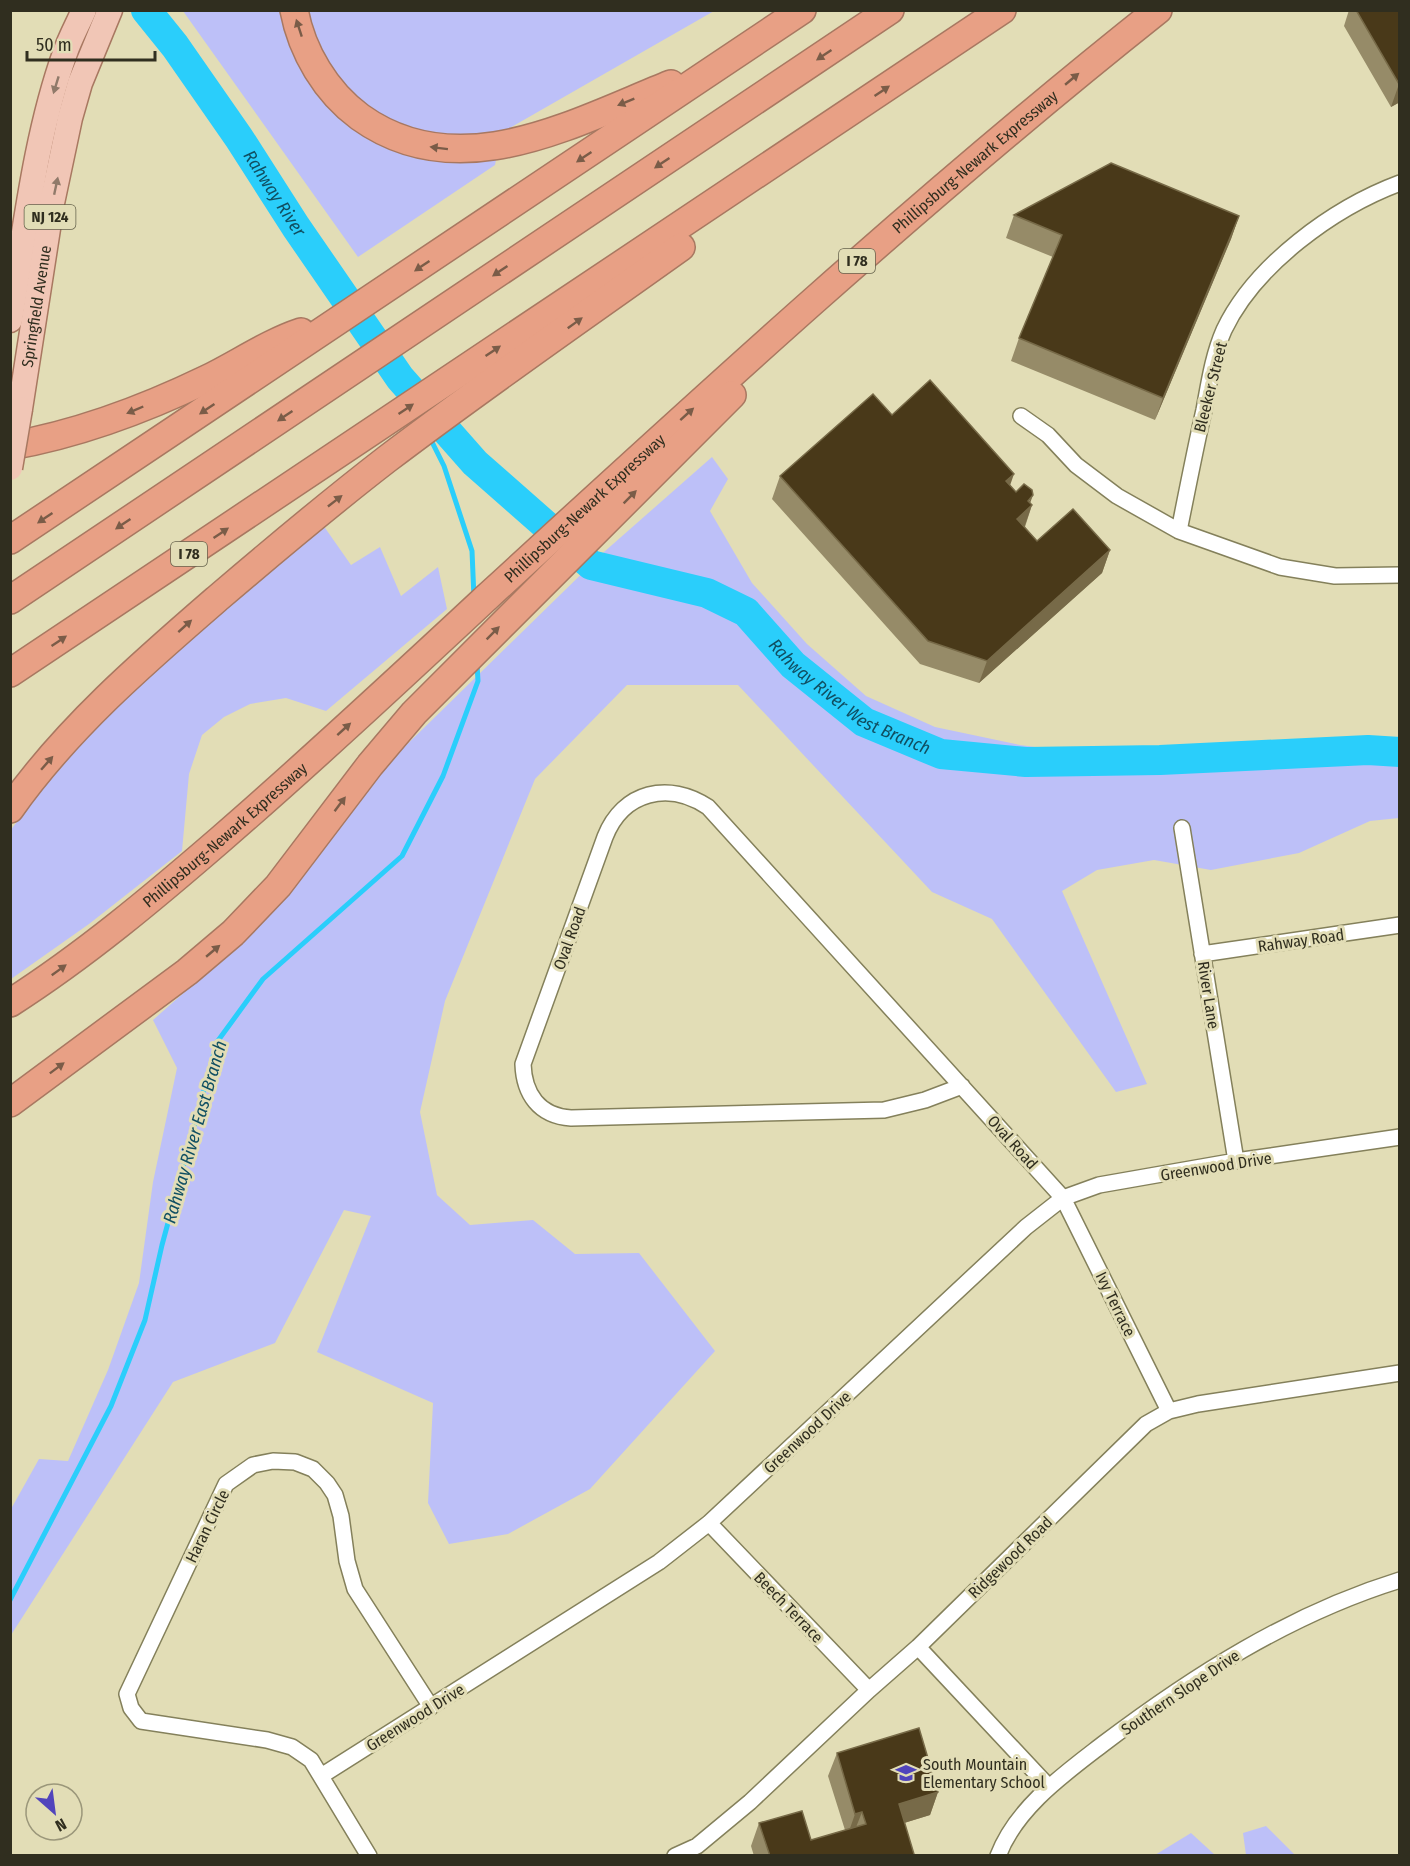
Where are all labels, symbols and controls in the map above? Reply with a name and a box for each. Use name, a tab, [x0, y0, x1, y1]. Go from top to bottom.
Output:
one-way arrow	[294, 19, 304, 37]
scale bar	[27, 24, 154, 62]
text: 50 m	[36, 34, 72, 56]
one-way arrow	[816, 49, 832, 60]
one-way arrow	[1065, 74, 1080, 86]
one-way arrow	[51, 76, 60, 94]
one-way arrow	[874, 85, 890, 97]
street label: Phillipsburg-Newark Expressway	[888, 86, 1062, 237]
one-way arrow	[617, 98, 635, 107]
one-way arrow	[429, 143, 448, 153]
water label: Rahway River	[239, 146, 311, 241]
one-way arrow	[576, 151, 592, 162]
one-way arrow	[654, 157, 670, 168]
one-way arrow	[51, 176, 61, 195]
road number: NJ 124	[25, 205, 76, 229]
street label: Springfield Avenue	[18, 244, 55, 369]
road number: I 78	[839, 249, 875, 273]
one-way arrow	[414, 260, 431, 271]
one-way arrow	[492, 266, 508, 277]
one-way arrow	[566, 317, 582, 329]
street label: Bleeker Street	[1190, 339, 1231, 434]
one-way arrow	[485, 346, 501, 357]
one-way arrow	[199, 404, 215, 415]
one-way arrow	[398, 404, 414, 415]
one-way arrow	[126, 405, 144, 415]
one-way arrow	[680, 407, 695, 421]
one-way arrow	[278, 410, 294, 422]
street label: Phillipsburg-Newark Expressway	[500, 430, 670, 587]
one-way arrow	[623, 490, 637, 504]
one-way arrow	[327, 495, 342, 507]
one-way arrow	[37, 512, 53, 523]
one-way arrow	[116, 518, 132, 530]
one-way arrow	[213, 527, 229, 539]
road number: I 78	[171, 542, 207, 566]
one-way arrow	[177, 620, 192, 633]
one-way arrow	[485, 627, 499, 641]
water label: Rahway River West Branch	[764, 634, 934, 759]
one-way arrow	[51, 636, 67, 647]
one-way arrow	[336, 722, 351, 736]
one-way arrow	[40, 756, 53, 771]
street label: Phillipsburg-Newark Expressway	[139, 758, 312, 911]
one-way arrow	[334, 796, 347, 812]
street label: Oval Road	[549, 904, 590, 972]
street label: Rahway Road	[1257, 925, 1345, 956]
one-way arrow	[205, 944, 221, 957]
street label: River Lane	[1194, 960, 1223, 1030]
one-way arrow	[50, 964, 66, 976]
water label: Rahway River East Branch	[158, 1038, 232, 1226]
one-way arrow	[50, 1063, 65, 1075]
street label: Oval Road	[984, 1112, 1042, 1173]
street label: Greenwood Drive	[1159, 1148, 1273, 1185]
street label: Ivy Terrace	[1092, 1269, 1139, 1340]
street label: Greenwood Drive	[760, 1387, 855, 1478]
street label: Haran Circle	[182, 1487, 233, 1566]
street label: Ridgewood Road	[964, 1513, 1056, 1602]
street label: Beech Terrace	[750, 1568, 827, 1647]
street label: Southern Slope Drive	[1118, 1646, 1243, 1739]
street label: Greenwood Drive	[363, 1680, 468, 1755]
place label: South Mountain Elementary School	[923, 1755, 1045, 1792]
school or university icon: South Mountain Elementary School	[894, 1761, 918, 1785]
north arrow	[24, 1782, 84, 1842]
text: N	[52, 1814, 70, 1835]

